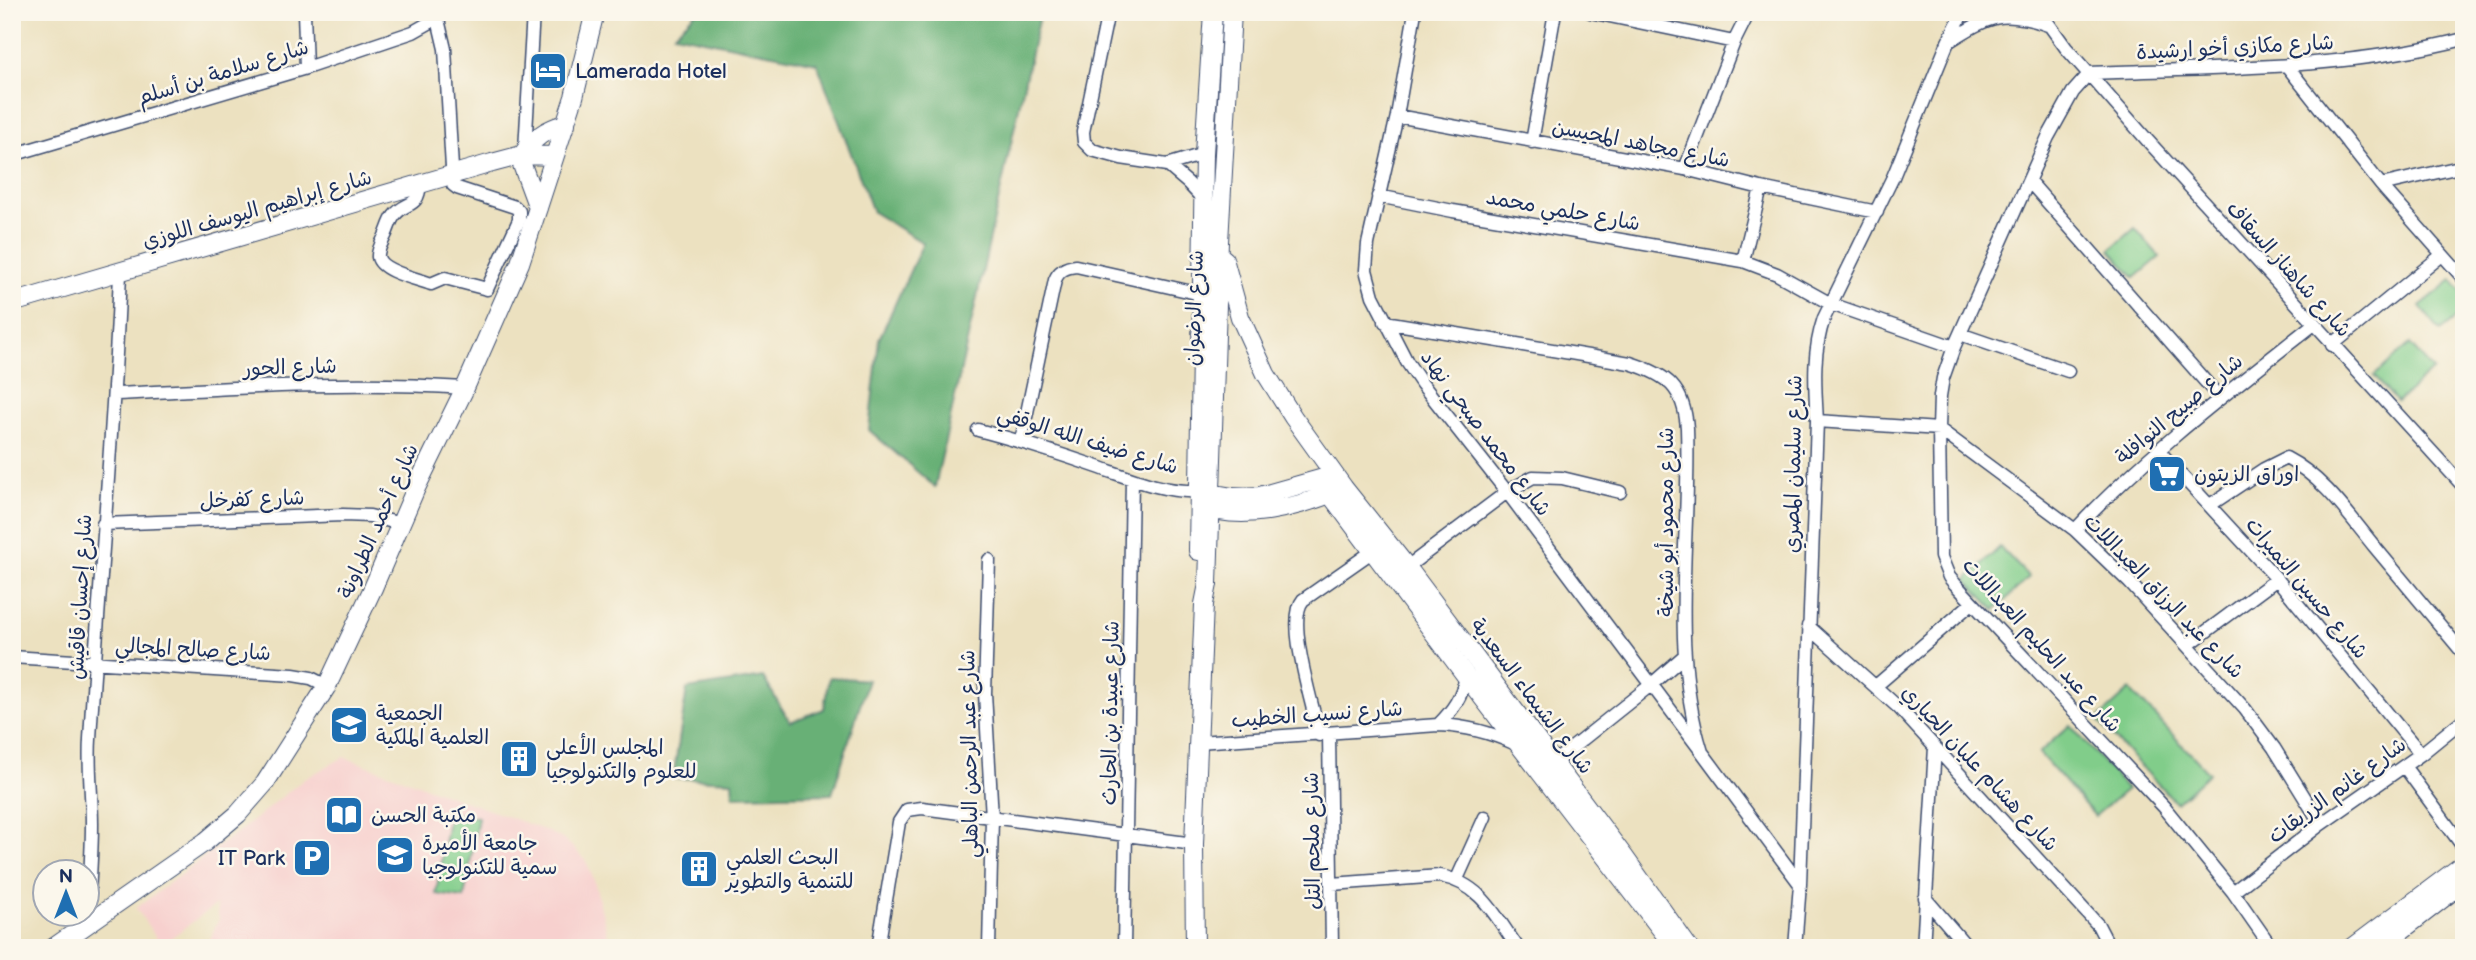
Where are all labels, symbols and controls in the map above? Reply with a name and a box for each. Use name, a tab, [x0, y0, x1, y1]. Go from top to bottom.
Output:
street label: شارع مكازي أخو ارشيدة	[2135, 30, 2335, 67]
street label: شارع سلامة بن أسلم	[134, 35, 313, 113]
hotel icon: Lamerada Hotel	[527, 50, 569, 92]
place label: Lamerada Hotel	[575, 59, 727, 84]
street label: شارع مجاهد المحيسن	[1550, 114, 1732, 175]
street label: شارع إبراهيم اليوسف اللوزي	[140, 165, 376, 257]
street label: شارع حلمي محمد	[1483, 185, 1642, 242]
street label: شارع شاهناز السقاف	[2220, 196, 2356, 344]
street label: شارع الرضوان	[1180, 250, 1211, 367]
street label: شارع محمد صبحي نهاد	[1410, 345, 1556, 525]
street label: شارع صبيح النوافلة	[2111, 349, 2249, 471]
street label: شارع الحور	[241, 353, 337, 384]
street label: شارع سليمان المصري	[1779, 375, 1810, 553]
street label: شارع ضيف الله الوقفي	[993, 401, 1181, 486]
street label: شارع محمود أبو شيخة	[1654, 427, 1681, 617]
street label: شارع أحمد الطراونة	[333, 440, 426, 603]
supermarket icon: اوراق الزيتون	[2146, 453, 2188, 495]
place label: اوراق الزيتون	[2194, 462, 2299, 488]
street label: شارع كفرخل	[199, 485, 305, 516]
street label: شارع عبد الرزاق العبداللات	[2077, 509, 2249, 685]
street label: شارع حسين النميرات	[2239, 513, 2373, 665]
street label: شارع إحسان قاقيش	[64, 514, 99, 681]
street label: شارع عبد الحليم العبداللات	[1955, 553, 2127, 740]
street label: شارع الشيماء السعدية	[1463, 613, 1598, 780]
street label: شارع عبيدة بن الحارث	[1096, 621, 1127, 806]
street label: شارع صالح المجالي	[114, 633, 272, 672]
street label: شارع عبد الرحمن الباهلي	[955, 650, 990, 858]
street label: شارع هشام عليان الحياري	[1894, 680, 2063, 859]
street label: شارع نسيب الخطيب	[1231, 696, 1404, 735]
place label: الجمعية العلمية الملكية	[376, 701, 489, 750]
school or university icon: الجمعية العلمية الملكية	[328, 704, 370, 746]
street label: شارع غانم الزريقات	[2263, 732, 2413, 851]
place label: المجلس الأعلى للعلوم والتكنولوجيا	[546, 733, 697, 787]
building icon: المجلس الأعلى للعلوم والتكنولوجيا	[498, 738, 540, 780]
street label: شارع ملحم التل	[1299, 772, 1329, 910]
library icon: مكتبة الحسن	[323, 794, 365, 836]
place label: مكتبة الحسن	[371, 803, 476, 828]
place label: جامعة الأميرة سمية للتكنولوجيا	[422, 829, 557, 880]
school or university icon: جامعة الأميرة سمية للتكنولوجيا	[374, 834, 416, 876]
parking icon: IT Park	[291, 837, 333, 879]
place label: البحث العلمي للتنمية والتطوير	[724, 845, 854, 894]
place label: IT Park	[218, 846, 286, 871]
building icon: البحث العلمي للتنمية والتطوير	[678, 848, 720, 890]
north arrow	[32, 858, 102, 928]
text: N	[59, 866, 73, 889]

